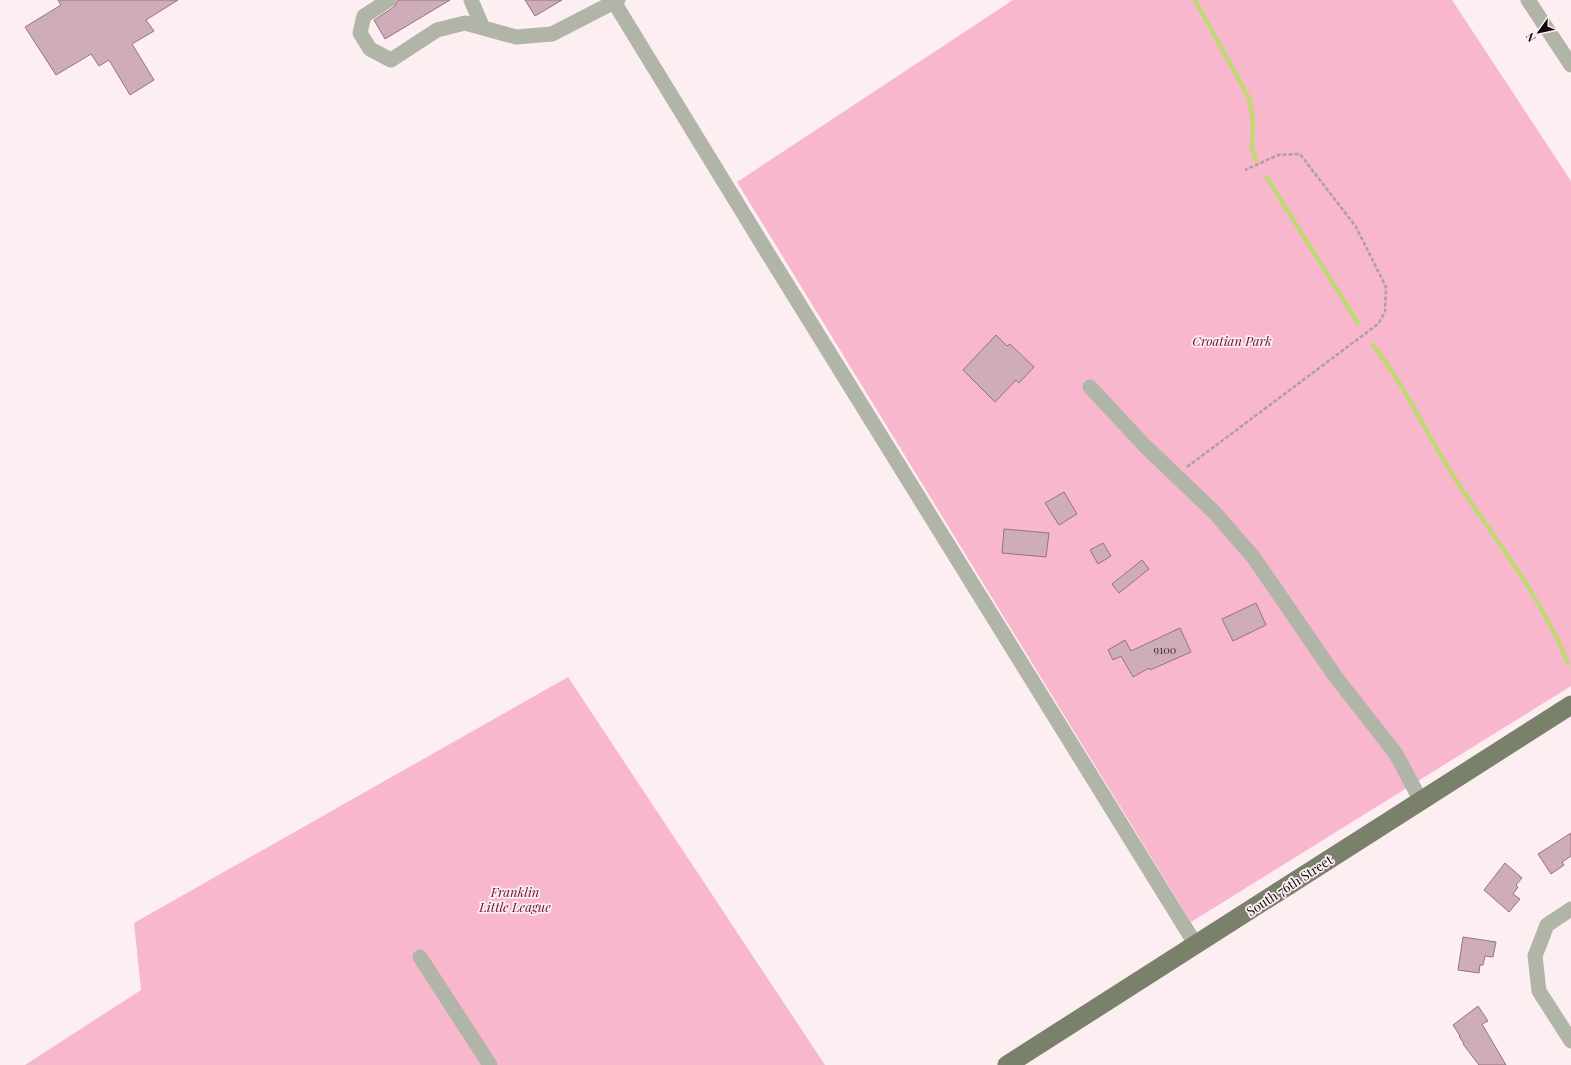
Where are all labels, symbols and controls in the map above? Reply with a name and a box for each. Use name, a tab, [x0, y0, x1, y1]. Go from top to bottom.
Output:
north arrow	[1519, 12, 1559, 52]
text: N	[1522, 30, 1539, 45]
park label: Croatian Park	[1192, 332, 1272, 349]
house number: 9100	[1154, 642, 1177, 657]
street label: South 76th Street	[1243, 851, 1336, 919]
park label: Franklin Little League	[478, 883, 551, 915]

